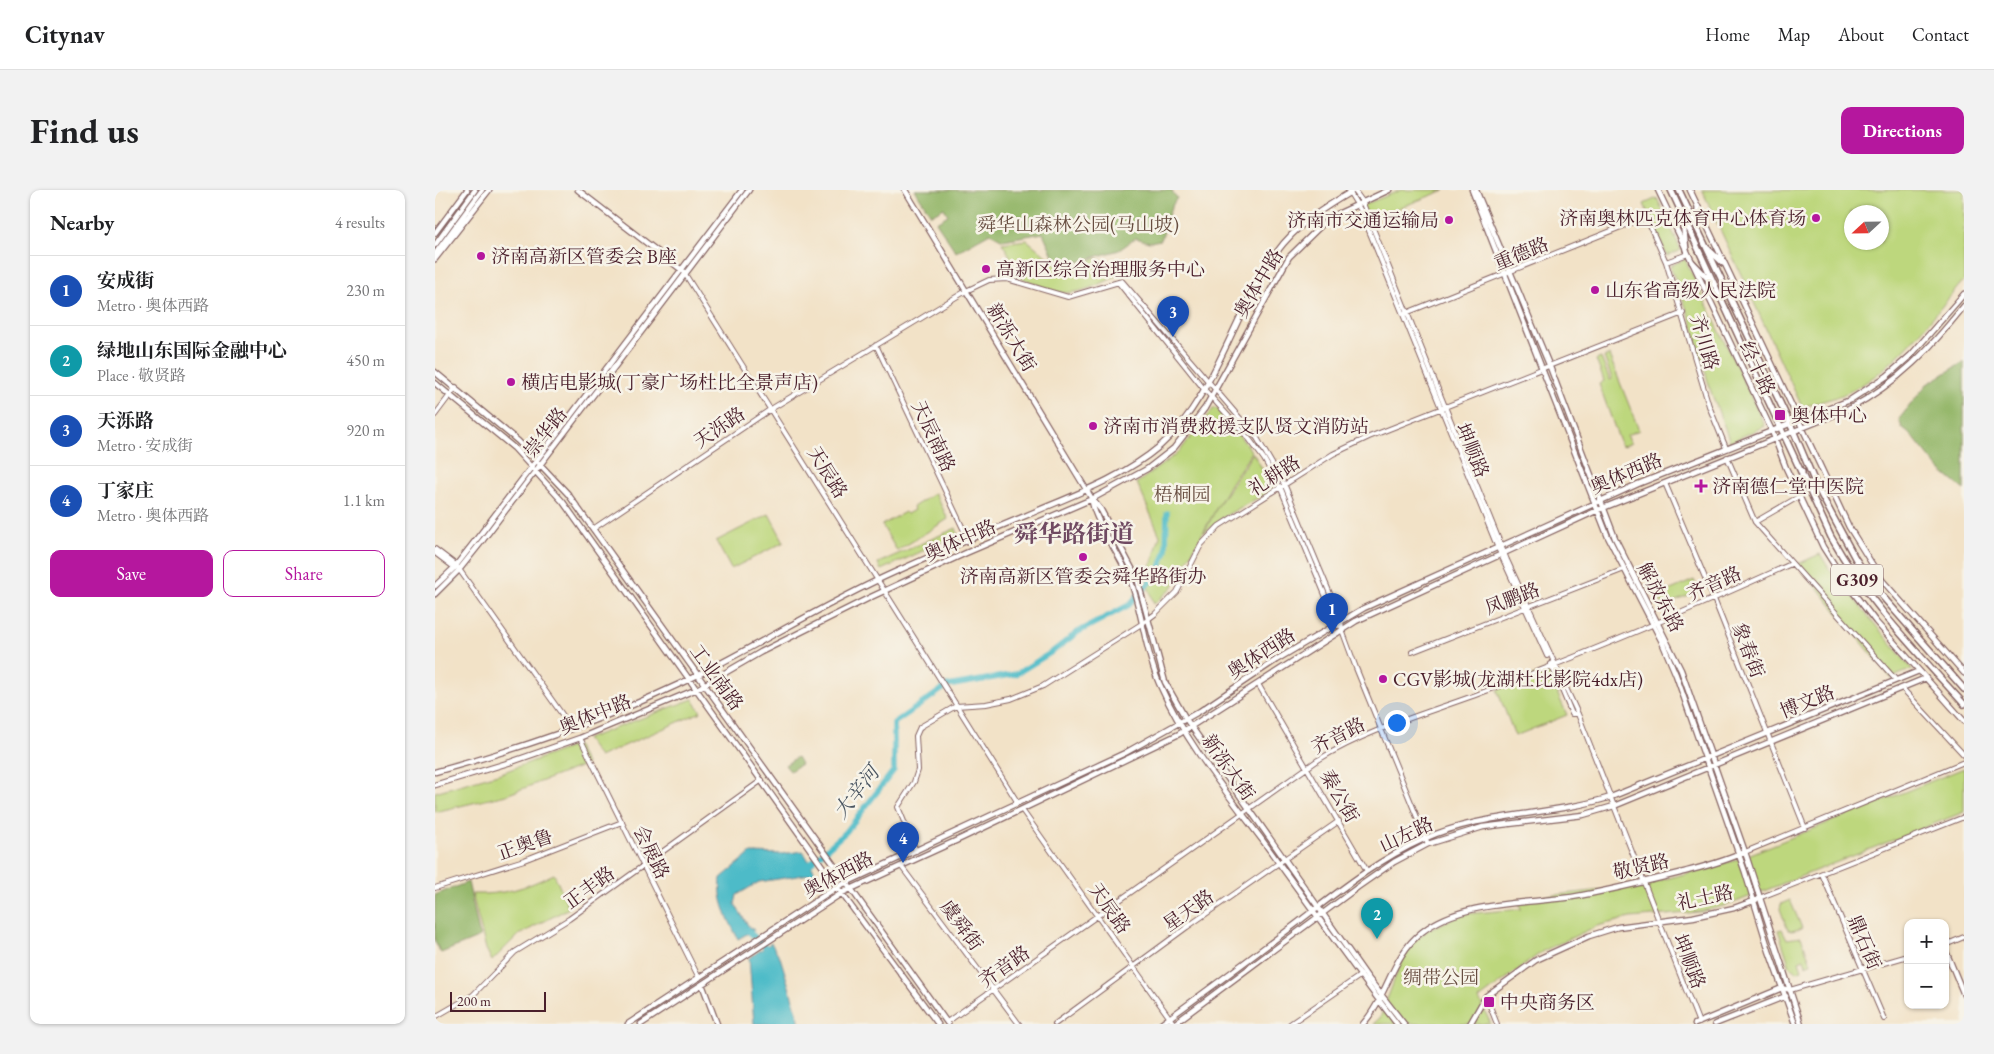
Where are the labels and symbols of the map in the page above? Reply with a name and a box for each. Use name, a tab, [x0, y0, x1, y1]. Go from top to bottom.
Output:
north arrow	[1844, 205, 1889, 250]
place label: 济南奥林匹克体育中心体育场	[1559, 206, 1806, 231]
place label: 济南市交通运输局	[1287, 208, 1439, 233]
park label: 舜华山森林公园(马山坡)	[977, 212, 1179, 237]
marker: 济南奥林匹克体育中心体育场	[1810, 212, 1822, 224]
marker: 济南市交通运输局	[1443, 214, 1455, 226]
street label: 重德路	[1490, 231, 1552, 276]
place label: 济南高新区管委会 B座	[491, 244, 677, 269]
street label: 奥体中路	[1228, 244, 1289, 322]
marker: 济南高新区管委会 B座	[475, 250, 487, 262]
place label: 高新区综合治理服务中心	[996, 257, 1205, 282]
marker: 高新区综合治理服务中心	[980, 263, 992, 275]
place label: 山东省高级人民法院	[1605, 278, 1776, 303]
marker: 山东省高级人民法院	[1589, 284, 1601, 296]
pin: 3	[1157, 296, 1189, 337]
street label: 新泺大街	[981, 298, 1042, 376]
street label: 齐川路	[1685, 311, 1724, 373]
street label: 经十路	[1734, 337, 1781, 399]
place label: 横店电影城(丁豪广场杜比全景声店)	[521, 370, 818, 395]
marker: 横店电影城(丁豪广场杜比全景声店)	[505, 376, 517, 388]
street label: 天辰南路	[906, 396, 961, 476]
street label: 天泺路	[689, 401, 750, 454]
street label: 崇华路	[518, 402, 573, 462]
place label: 奥体中心	[1791, 403, 1867, 428]
marker: 奥体中心	[1773, 408, 1787, 422]
place label: 济南市消费救援支队贤文消防站	[1103, 414, 1369, 439]
street label: 坤顺路	[1450, 419, 1495, 481]
marker: 济南市消费救援支队贤文消防站	[1087, 420, 1099, 432]
street label: 天辰路	[802, 441, 853, 503]
street label: 奥体西路	[1586, 447, 1666, 500]
street label: 礼耕路	[1244, 449, 1305, 501]
place label: 济南德仁堂中医院	[1712, 474, 1864, 499]
marker: 济南德仁堂中医院	[1694, 479, 1708, 493]
park label: 梧桐园	[1153, 482, 1211, 507]
street label: 奥体中路	[920, 514, 1000, 567]
district label: 舜华路街道	[1014, 518, 1134, 549]
marker: 济南高新区管委会舜华路街办	[1077, 551, 1089, 563]
street label: 解放东路	[1632, 558, 1689, 637]
street label: 齐音路	[1683, 560, 1745, 606]
place label: 济南高新区管委会舜华路街办	[959, 564, 1207, 589]
road number: G309	[1831, 564, 1883, 596]
street label: 凤鹏路	[1481, 577, 1543, 620]
pin: 1	[1316, 593, 1348, 634]
street label: 象春街	[1727, 619, 1770, 681]
street label: 奥体西路	[1223, 622, 1300, 685]
street label: 工业南路	[684, 639, 749, 715]
place label: CGV影城(龙湖杜比影院4dx店)	[1393, 667, 1643, 692]
marker: CGV影城(龙湖杜比影院4dx店)	[1377, 673, 1389, 685]
street label: 博文路	[1776, 679, 1838, 724]
street label: 奥体中路	[555, 689, 635, 740]
your location	[1384, 710, 1410, 736]
street label: 齐音路	[1307, 711, 1369, 760]
street label: 新泺大街	[1197, 729, 1261, 806]
water label: 大辛河	[827, 758, 887, 824]
street label: 秦公街	[1314, 765, 1365, 827]
street label: 山左路	[1375, 811, 1437, 858]
street label: 会展路	[628, 821, 675, 883]
pin: 4	[887, 822, 919, 863]
street label: 正奥鲁	[494, 823, 556, 866]
street label: 奥体西路	[799, 846, 878, 903]
street label: 敬贤路	[1611, 848, 1672, 885]
street label: 正丰路	[559, 861, 620, 914]
street label: 天辰路	[1083, 878, 1136, 939]
street label: 礼士路	[1675, 879, 1736, 916]
street label: 星天路	[1158, 884, 1219, 937]
street label: 虞舜街	[935, 895, 988, 956]
pin: 2	[1361, 898, 1393, 939]
street label: 鼎石街	[1842, 911, 1887, 973]
street label: 坤顺路	[1668, 930, 1711, 992]
street label: 齐音路	[974, 940, 1035, 993]
park label: 绸带公园	[1403, 965, 1479, 990]
scale bar	[450, 989, 546, 1012]
place label: 中央商务区	[1500, 990, 1595, 1015]
marker: 中央商务区	[1482, 995, 1496, 1009]

